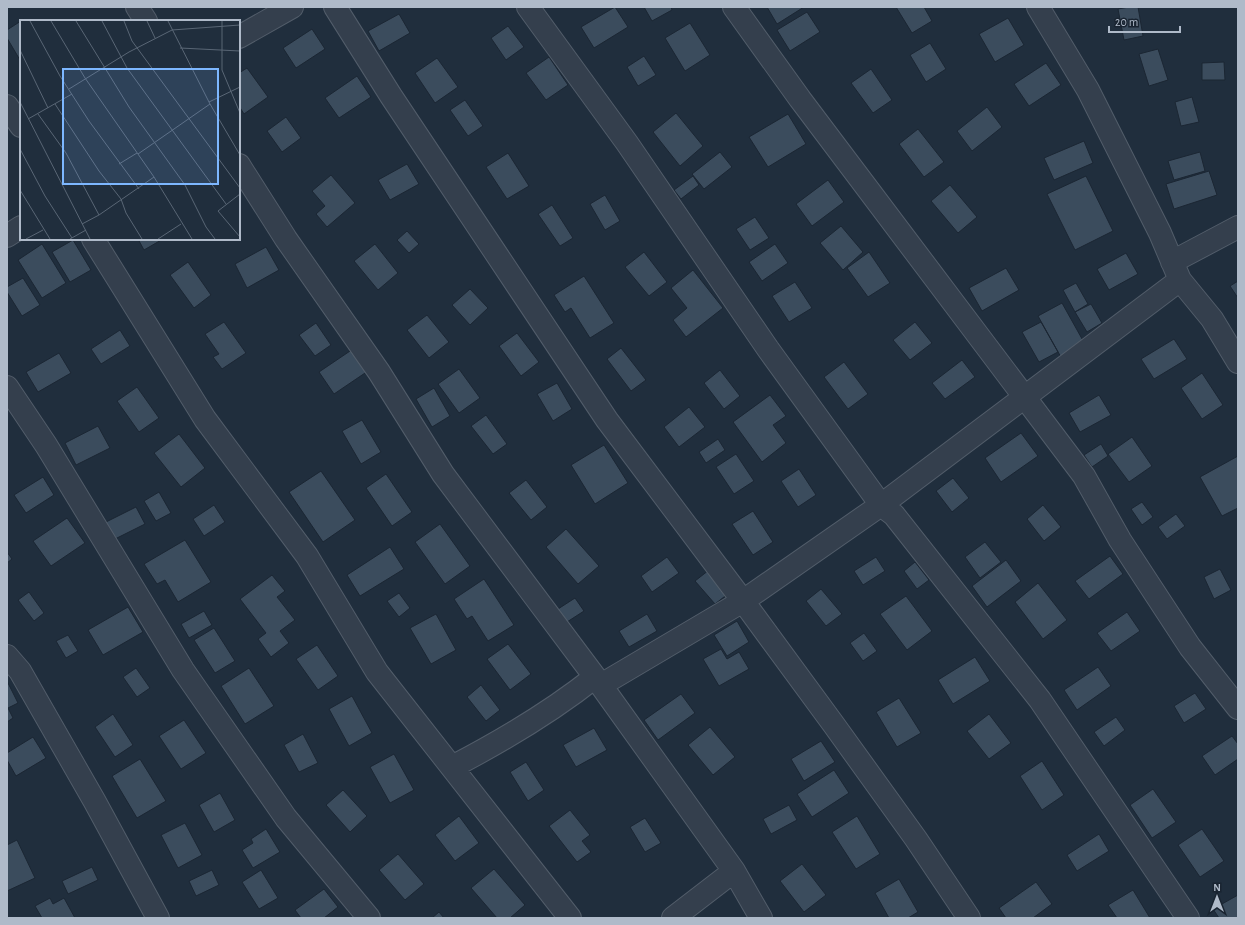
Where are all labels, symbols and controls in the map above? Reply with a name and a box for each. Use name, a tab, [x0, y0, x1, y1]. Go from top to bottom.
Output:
scale bar	[1109, 8, 1180, 34]
text: 20 m	[1115, 16, 1138, 28]
inset map	[20, 20, 240, 240]
north arrow	[1197, 877, 1237, 917]
text: N	[1213, 882, 1221, 893]

